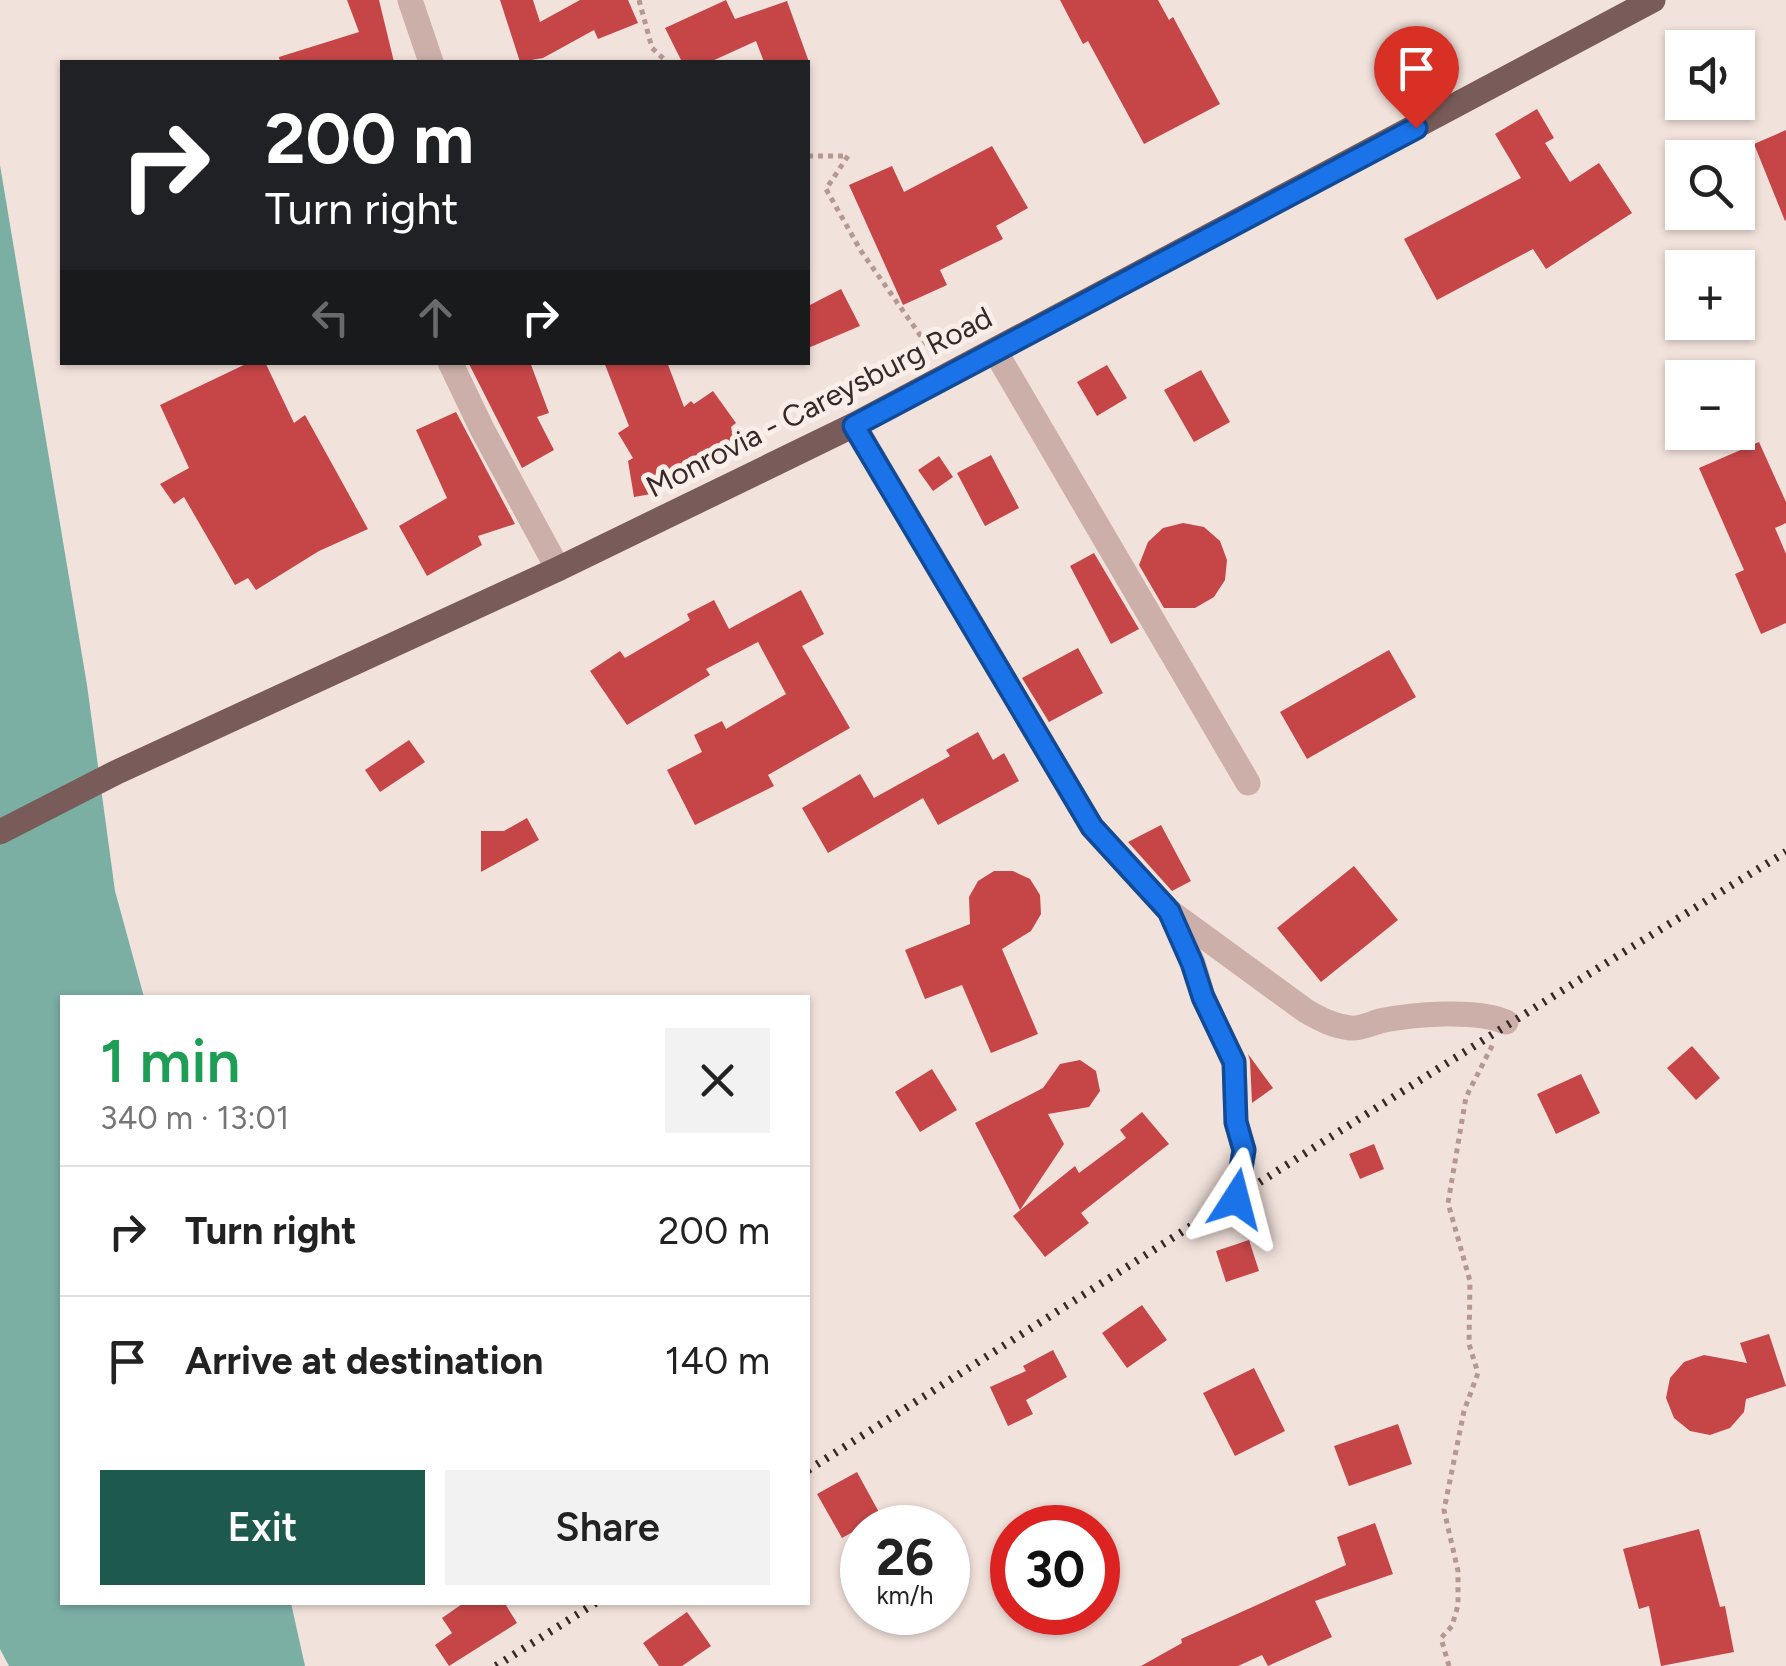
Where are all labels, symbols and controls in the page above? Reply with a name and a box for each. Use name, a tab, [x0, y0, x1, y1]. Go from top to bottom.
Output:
pin	[1374, 26, 1459, 129]
map controls	[1665, 30, 1755, 450]
button: sound	[1665, 30, 1755, 120]
icon: arrive	[1389, 41, 1444, 96]
text: 200 m	[265, 96, 474, 181]
icon: right	[100, 100, 230, 230]
button: search	[1665, 140, 1755, 230]
text: Turn right	[265, 181, 458, 235]
button: +	[1665, 250, 1755, 340]
icon: left	[303, 290, 358, 345]
icon: ahead	[408, 290, 463, 345]
icon: right	[513, 290, 568, 345]
street label: Monrovia - Careysburg Road	[640, 299, 998, 505]
button: −	[1665, 360, 1755, 450]
text: 1 min	[100, 1025, 240, 1097]
button: close	[665, 1028, 770, 1133]
text: 340 m · 13:01	[100, 1099, 289, 1137]
position arrow	[1184, 1147, 1288, 1251]
icon: right	[100, 1204, 155, 1259]
text: Turn right	[185, 1208, 357, 1254]
text: 200 m	[658, 1208, 770, 1254]
icon: arrive	[100, 1334, 155, 1389]
text: Arrive at destination	[185, 1338, 543, 1384]
text: 140 m	[665, 1338, 770, 1384]
button: Exit	[100, 1470, 425, 1585]
button: Share	[445, 1470, 770, 1585]
speed limit sign: 30	[990, 1505, 1120, 1635]
text: 26	[876, 1527, 934, 1588]
text: km/h	[876, 1580, 934, 1610]

